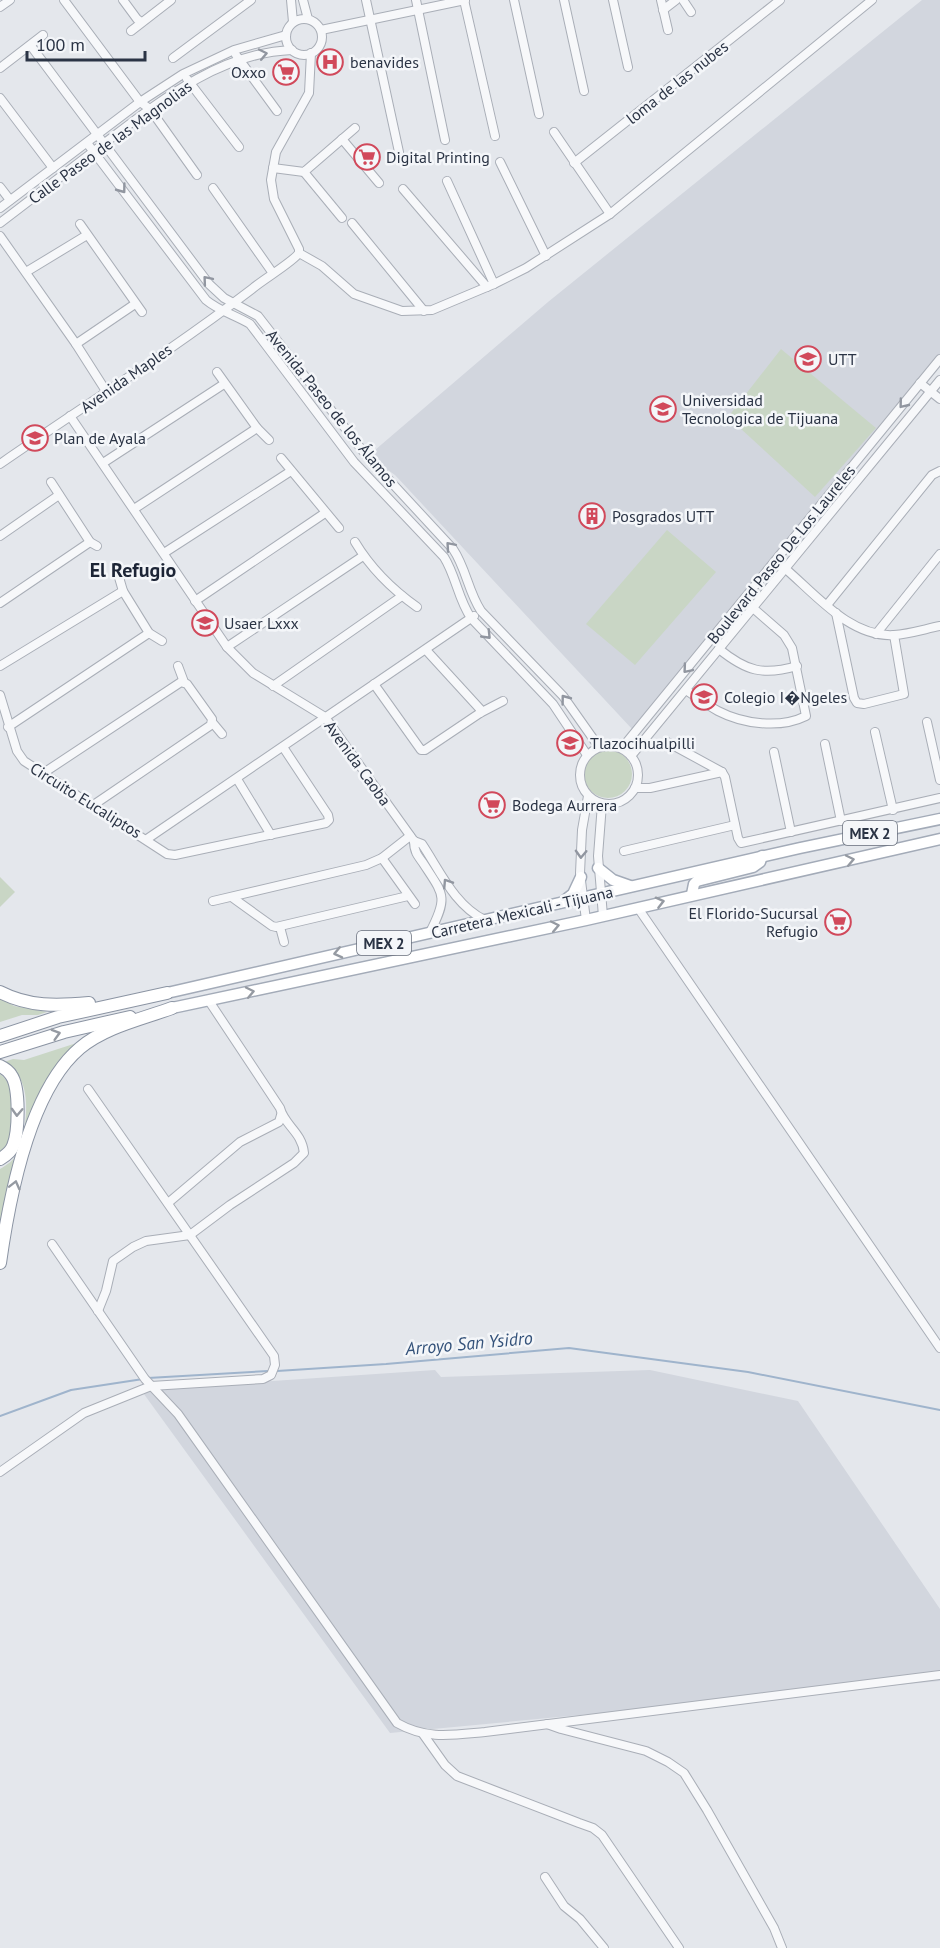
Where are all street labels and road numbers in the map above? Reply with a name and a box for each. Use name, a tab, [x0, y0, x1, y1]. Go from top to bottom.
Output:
street label: loma de las nubes	[622, 36, 732, 128]
street label: Calle Paseo de las Magnolias	[24, 76, 196, 208]
street label: Avenida Paseo de los Álamos	[262, 325, 402, 491]
street label: Avenida Maples	[76, 339, 176, 417]
street label: Boulevard Paseo De Los Laureles	[703, 460, 859, 647]
street label: Avenida Caoba	[320, 717, 396, 809]
street label: Circuito Eucaliptos	[27, 758, 146, 842]
road number: MEX 2	[843, 821, 897, 845]
street label: Carretera Mexicali - Tijuana	[429, 881, 615, 943]
road number: MEX 2	[357, 931, 411, 955]

